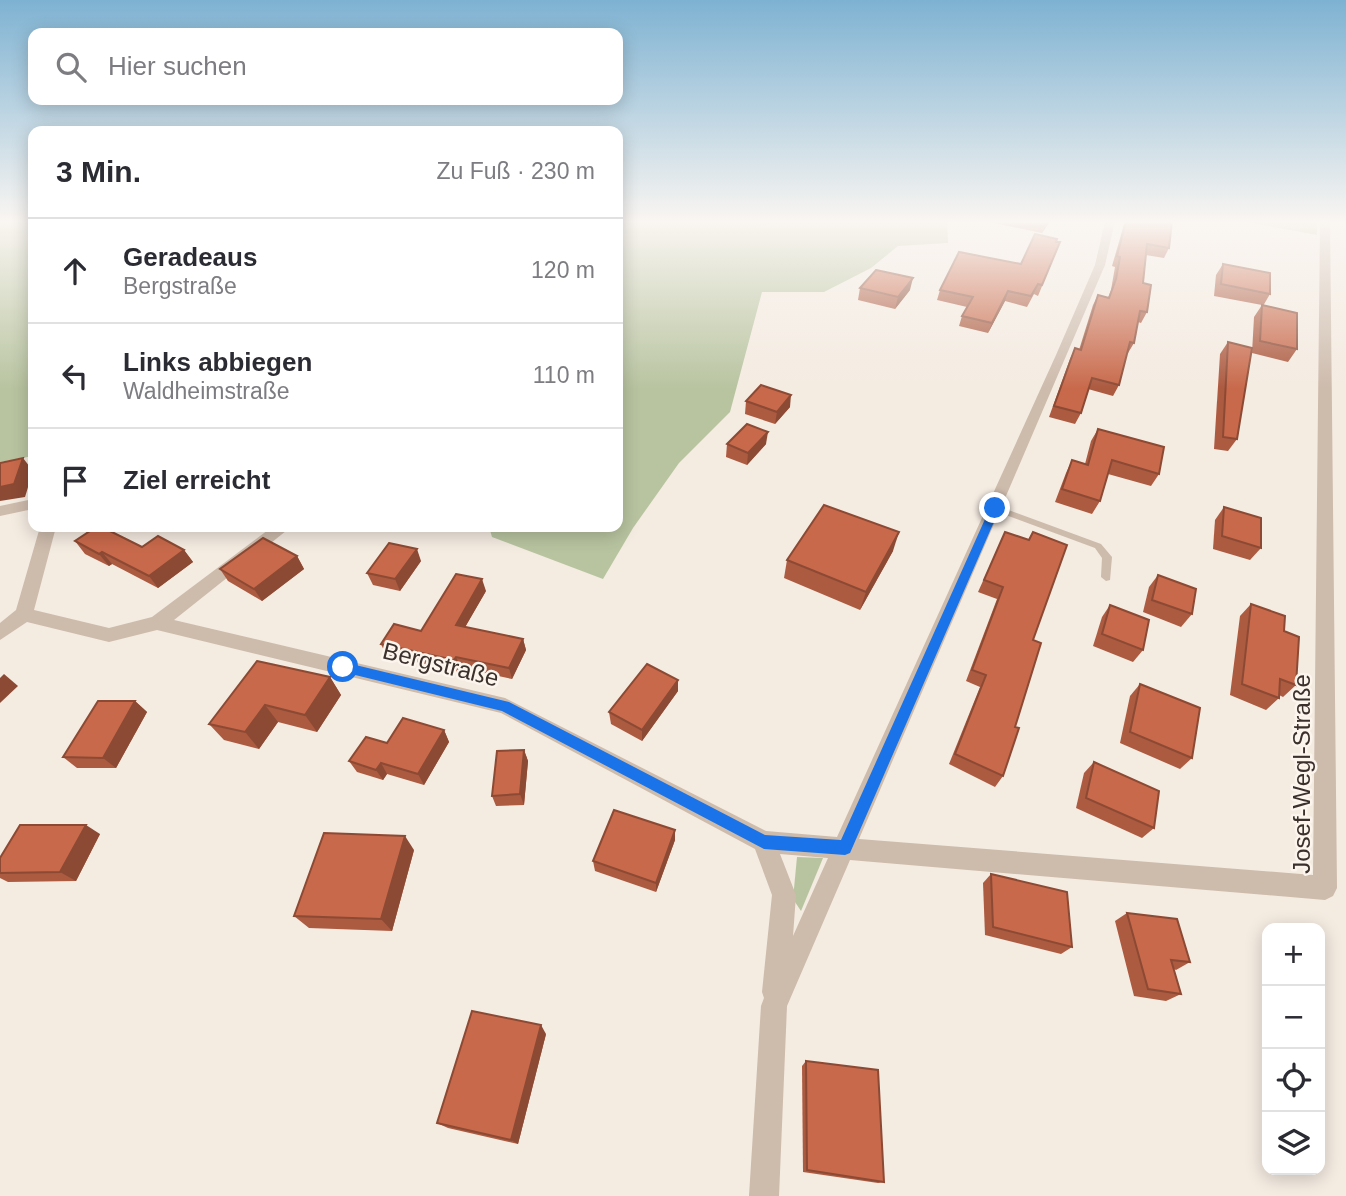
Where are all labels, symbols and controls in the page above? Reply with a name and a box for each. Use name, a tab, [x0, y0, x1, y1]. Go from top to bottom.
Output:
search box	[28, 28, 623, 105]
icon: search	[52, 48, 90, 86]
text: Hier suchen	[108, 51, 247, 81]
text: 3 Min.	[56, 155, 141, 188]
text: Zu Fuß · 230 m	[437, 158, 595, 184]
text: Geradeaus	[123, 242, 257, 272]
icon: ahead	[56, 252, 94, 290]
text: 120 m	[531, 257, 595, 283]
text: Bergstraße	[123, 273, 237, 299]
text: Links abbiegen	[123, 347, 312, 377]
icon: left	[56, 357, 94, 395]
text: 110 m	[533, 362, 595, 388]
text: Waldheimstraße	[123, 378, 290, 404]
icon: arrive	[56, 462, 94, 500]
text: Ziel erreicht	[123, 465, 270, 495]
route end	[979, 492, 1010, 523]
street label: Bergstraße	[380, 637, 502, 691]
route start	[327, 651, 358, 682]
street label: Josef-Wegl-Straße	[1288, 674, 1315, 874]
map controls	[1262, 923, 1325, 1175]
button: +	[1262, 923, 1325, 986]
button: −	[1262, 986, 1325, 1049]
button: locate	[1262, 1049, 1325, 1112]
button: layers	[1262, 1112, 1325, 1175]

